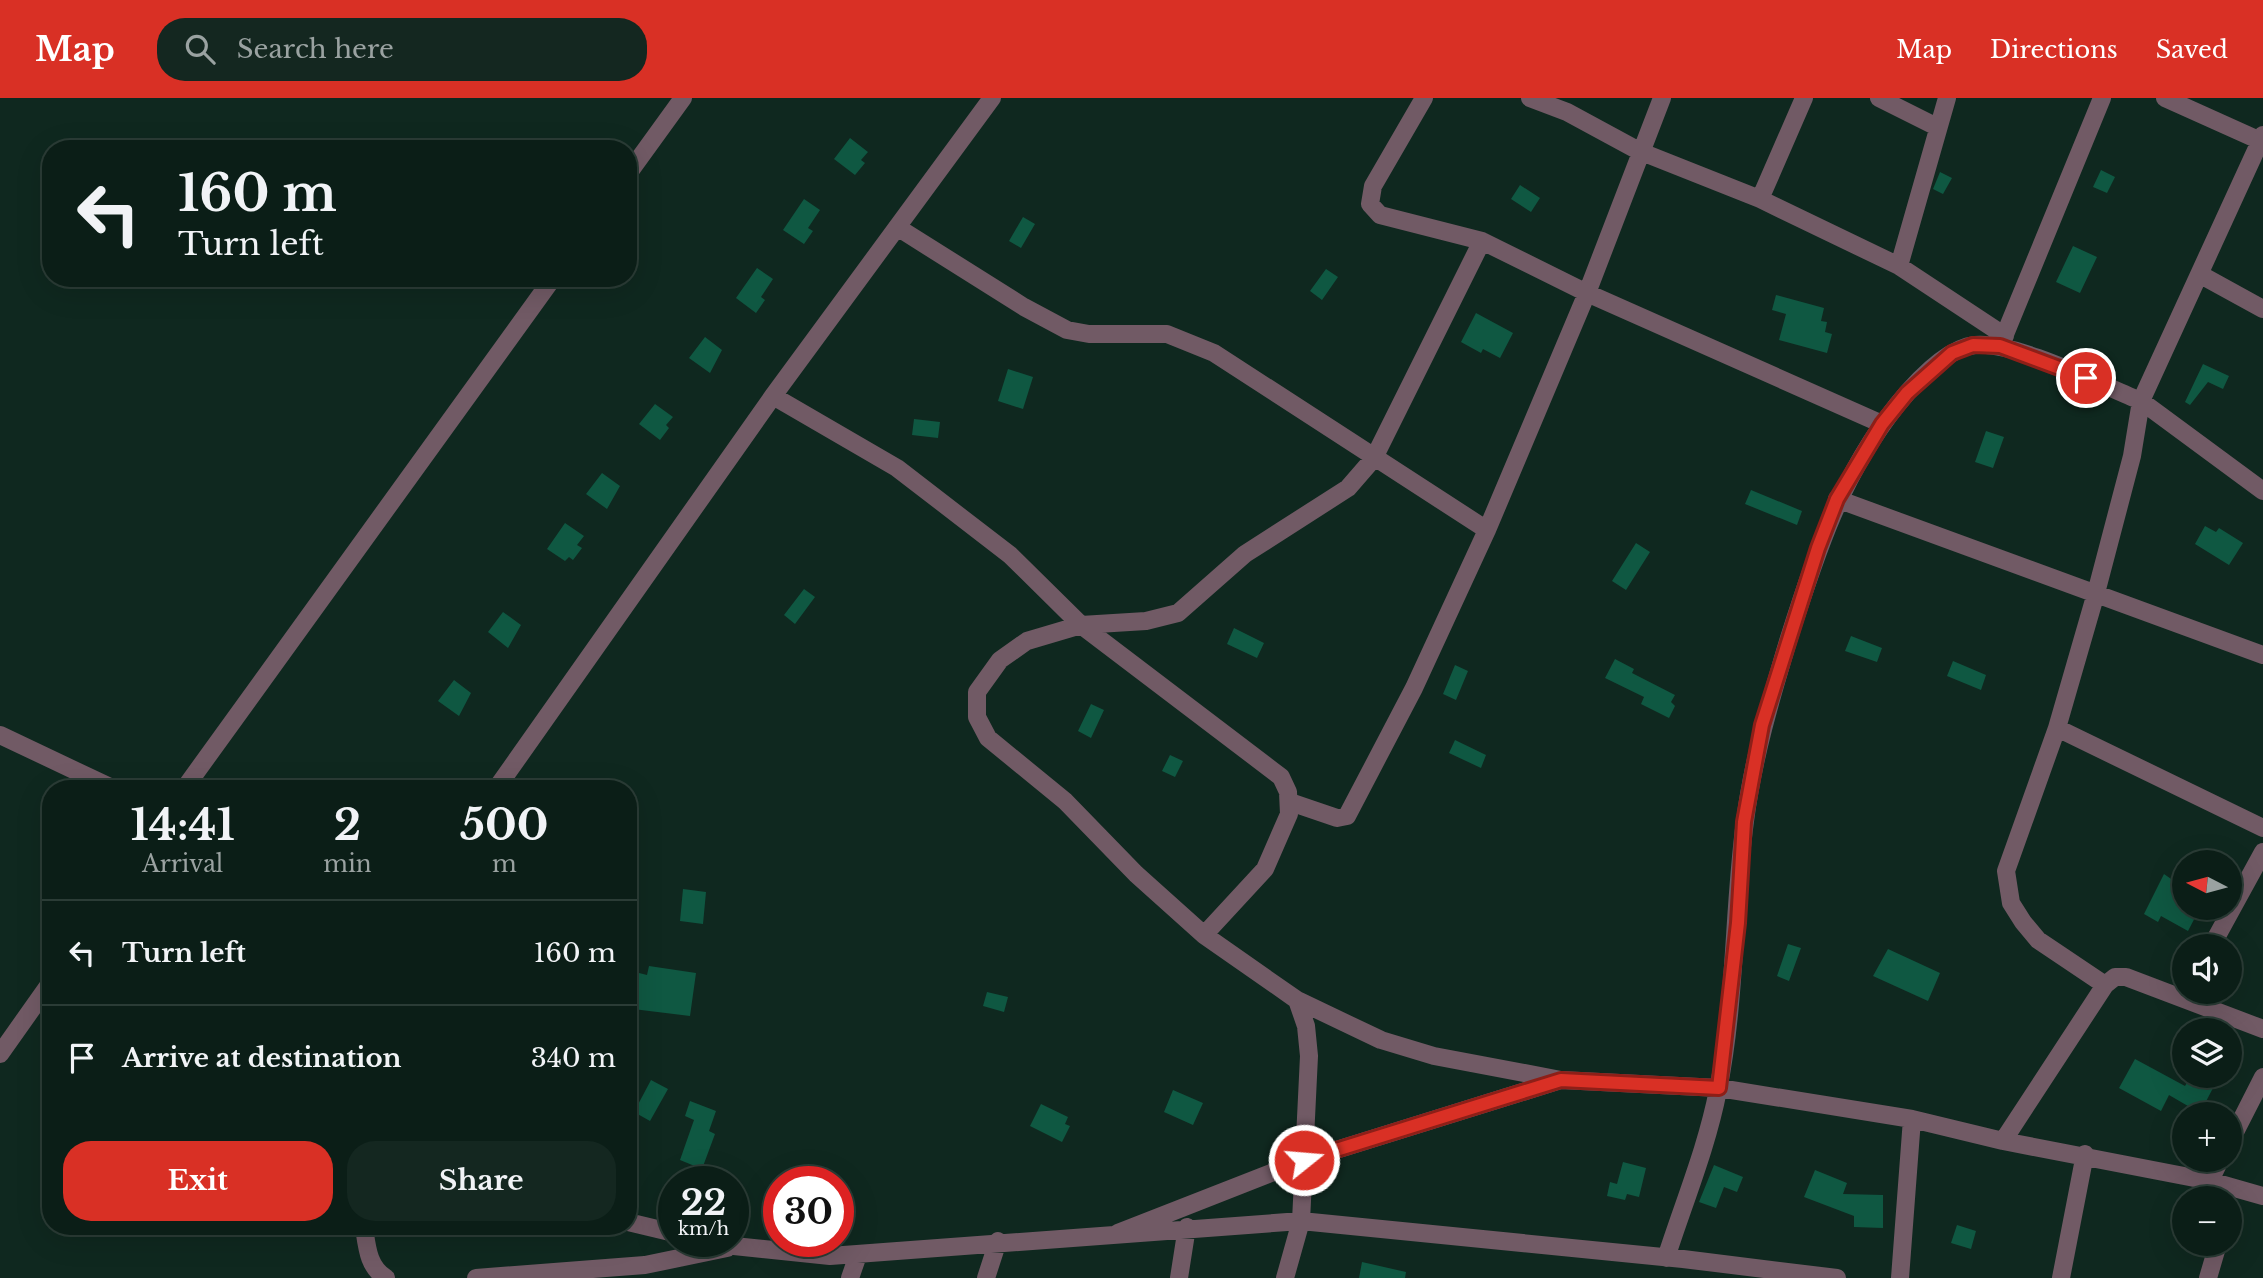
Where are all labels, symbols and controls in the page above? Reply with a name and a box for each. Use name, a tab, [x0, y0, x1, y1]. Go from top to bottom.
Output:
search box	[157, 18, 647, 81]
text: Map	[35, 29, 115, 70]
icon: search	[181, 30, 219, 68]
text: Search here	[237, 33, 394, 65]
text: Map	[1896, 35, 1952, 64]
text: Directions	[1990, 35, 2118, 64]
text: Saved	[2156, 35, 2228, 64]
text: 160 m	[178, 163, 337, 224]
icon: left	[63, 168, 154, 259]
text: Turn left	[178, 224, 324, 264]
pin	[2056, 348, 2116, 408]
icon: arrive	[2067, 359, 2105, 397]
text: 14:41	[130, 799, 235, 851]
text: 2	[334, 799, 361, 851]
text: 500	[460, 799, 549, 851]
text: Arrival	[142, 850, 223, 878]
text: min	[323, 850, 372, 878]
text: m	[492, 850, 517, 878]
north arrow	[2172, 850, 2242, 920]
map controls	[2172, 850, 2242, 1256]
icon: left	[63, 934, 101, 972]
button: sound	[2172, 934, 2242, 1004]
text: Turn left	[122, 937, 246, 969]
text: 160 m	[534, 937, 616, 969]
button: layers	[2172, 1018, 2242, 1088]
icon: arrive	[63, 1039, 101, 1077]
text: Arrive at destination	[122, 1042, 402, 1074]
text: 340 m	[531, 1042, 616, 1074]
button: +	[2172, 1102, 2242, 1172]
position arrow	[1267, 1123, 1341, 1197]
button: Exit	[63, 1141, 333, 1221]
button: Share	[347, 1141, 616, 1221]
speed limit sign: 30	[763, 1166, 854, 1257]
text: 22	[681, 1181, 726, 1224]
button: −	[2172, 1186, 2242, 1256]
text: km/h	[678, 1218, 729, 1240]

